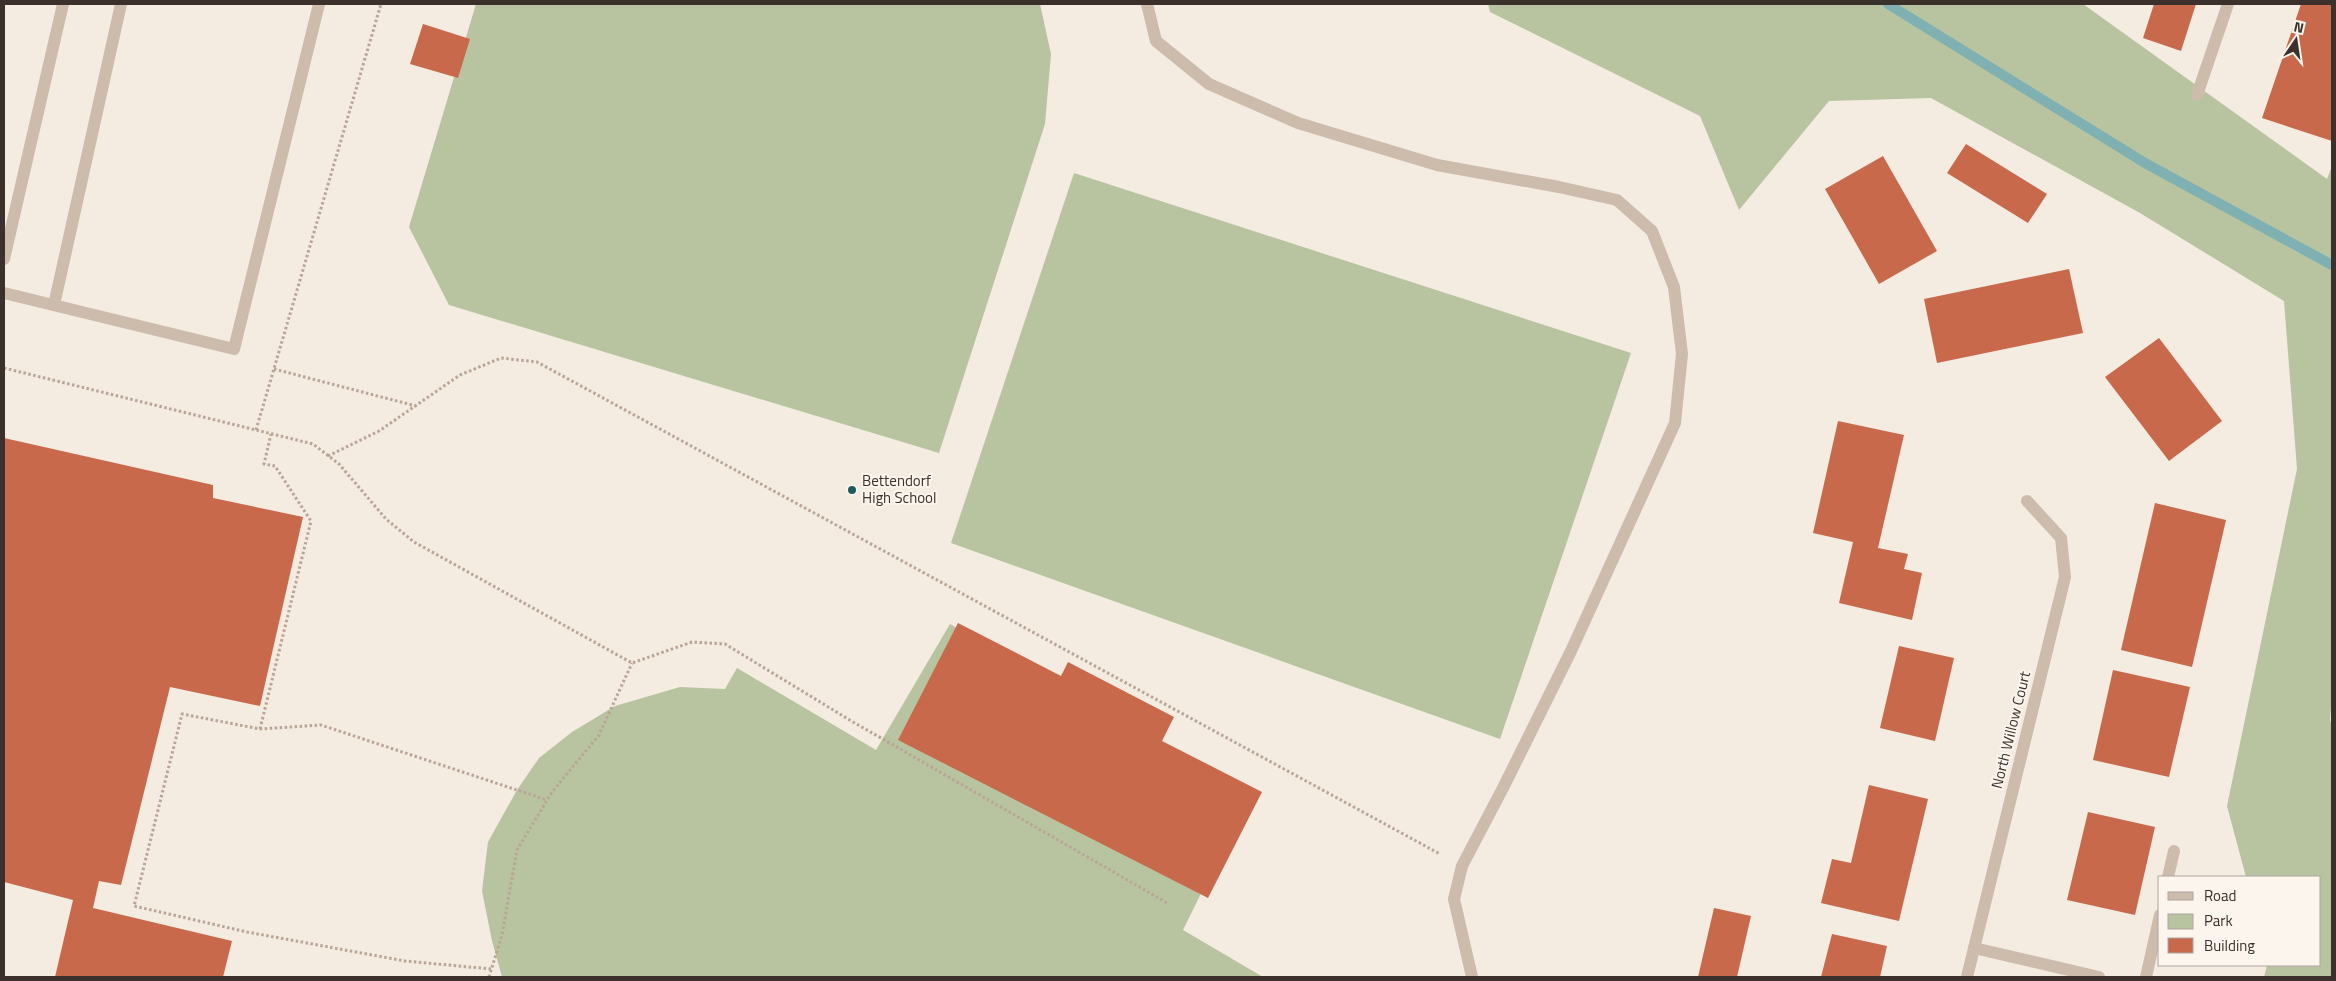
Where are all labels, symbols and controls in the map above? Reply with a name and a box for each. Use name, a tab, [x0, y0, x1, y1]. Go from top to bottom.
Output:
north arrow	[2271, 15, 2321, 65]
text: N	[2292, 16, 2306, 38]
place label: Bettendorf High School	[862, 469, 937, 509]
marker: Bettendorf High School	[846, 484, 858, 496]
street label: North Willow Court	[1985, 668, 2036, 791]
legend	[2158, 876, 2321, 966]
text: Road	[2204, 884, 2236, 907]
text: Park	[2204, 909, 2233, 932]
text: Building	[2204, 934, 2255, 957]

